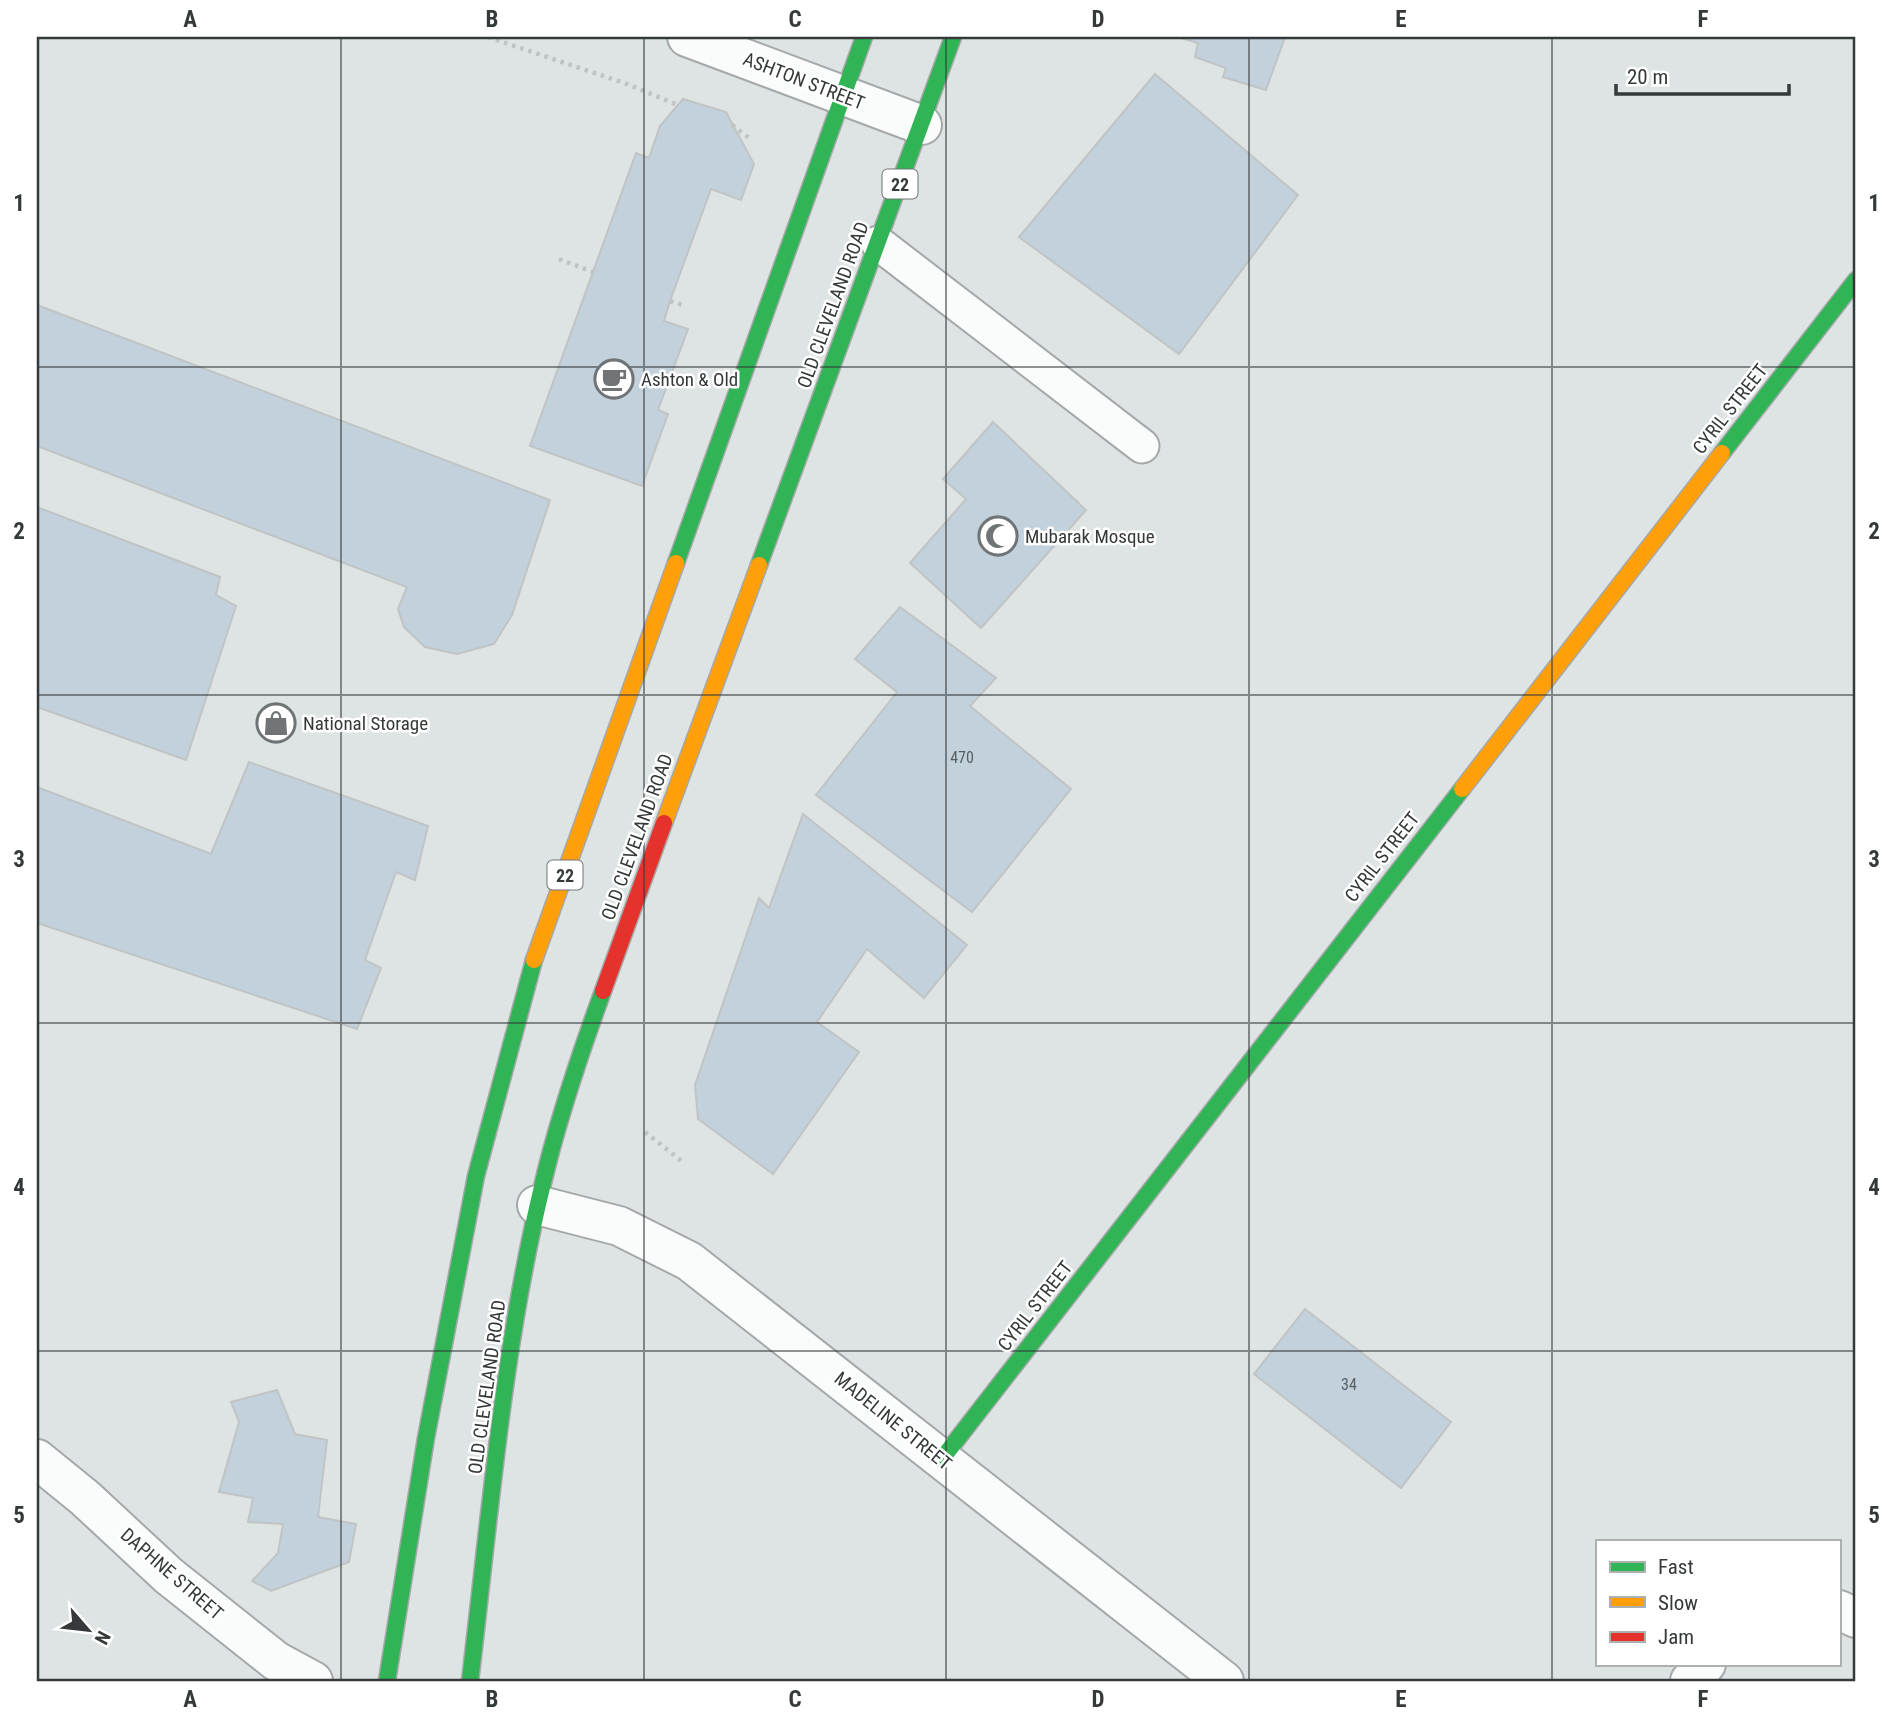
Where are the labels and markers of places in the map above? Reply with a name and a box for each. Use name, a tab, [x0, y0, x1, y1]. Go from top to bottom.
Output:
cafe icon: Ashton & Old	[593, 358, 635, 400]
place label: Ashton & Old	[641, 368, 738, 391]
mosque icon: Mubarak Mosque	[977, 515, 1019, 557]
place label: Mubarak Mosque	[1025, 525, 1155, 548]
shop icon: National Storage	[255, 702, 297, 744]
place label: National Storage	[303, 712, 428, 735]

